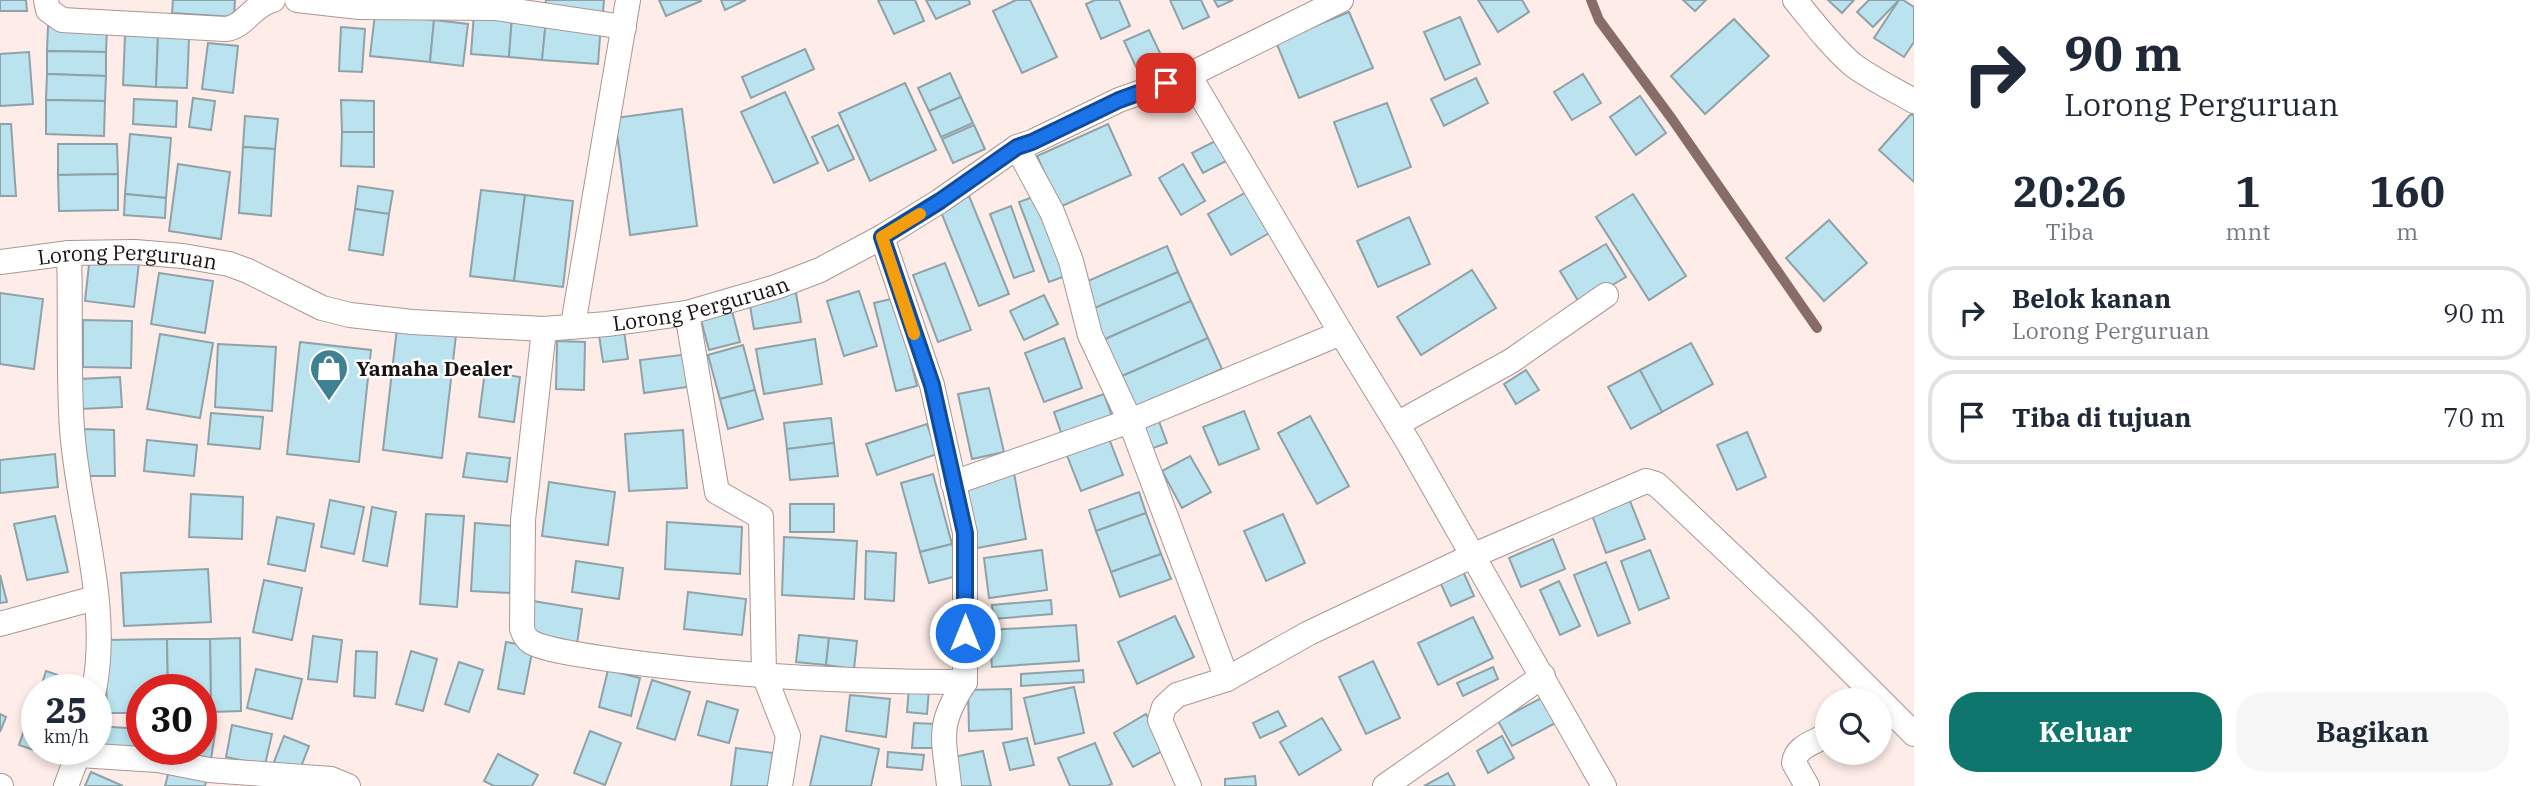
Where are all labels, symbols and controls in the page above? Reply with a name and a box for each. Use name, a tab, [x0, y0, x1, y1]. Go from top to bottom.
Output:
text: 90 m	[2064, 21, 2182, 84]
icon: right	[1949, 28, 2040, 119]
pin	[1136, 53, 1196, 113]
icon: arrive	[1147, 64, 1185, 102]
text: Lorong Perguruan	[2064, 83, 2339, 125]
text: 20:26	[2013, 164, 2127, 219]
text: 1	[2235, 164, 2261, 219]
text: 160	[2369, 164, 2445, 219]
text: Tiba	[2045, 216, 2094, 246]
text: mnt	[2226, 216, 2270, 246]
text: m	[2396, 216, 2418, 246]
street label: Lorong Perguruan	[36, 238, 219, 276]
street label: Lorong Perguruan	[611, 269, 793, 337]
text: Belok kanan	[2012, 281, 2171, 315]
icon: right	[1953, 294, 1991, 332]
text: 90 m	[2443, 296, 2505, 330]
text: Lorong Perguruan	[2012, 315, 2210, 345]
shop icon: Yamaha Dealer	[308, 347, 350, 402]
place label: Yamaha Dealer	[356, 354, 513, 382]
icon: arrive	[1953, 398, 1991, 436]
text: Tiba di tujuan	[2012, 400, 2192, 434]
text: 70 m	[2443, 400, 2505, 434]
position arrow	[928, 596, 1002, 670]
speed limit sign: 30	[126, 674, 217, 765]
text: 25	[45, 687, 88, 733]
map controls	[1815, 688, 1892, 765]
button: search	[1815, 688, 1892, 765]
button: Keluar	[1949, 692, 2222, 772]
button: Bagikan	[2236, 692, 2509, 772]
text: km/h	[44, 725, 89, 748]

